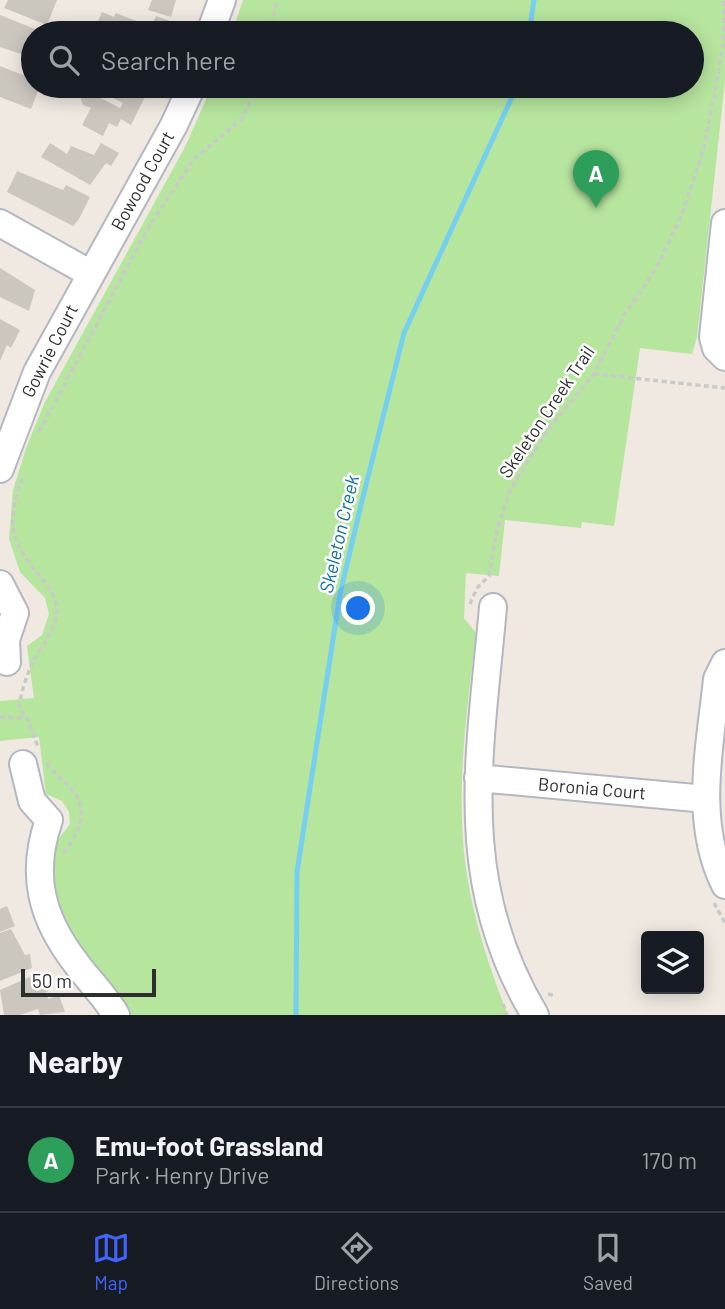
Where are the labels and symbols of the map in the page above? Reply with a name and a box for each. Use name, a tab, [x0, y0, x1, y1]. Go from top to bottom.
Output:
street label: Bowood Court	[106, 127, 178, 234]
pin: A	[573, 150, 619, 208]
street label: Gowrie Court	[16, 300, 82, 401]
street label: Skeleton Creek Trail	[494, 341, 599, 482]
water label: Skeleton Creek	[314, 472, 363, 595]
your location	[341, 591, 375, 625]
street label: Boronia Court	[537, 772, 647, 804]
scale bar	[21, 966, 156, 998]

